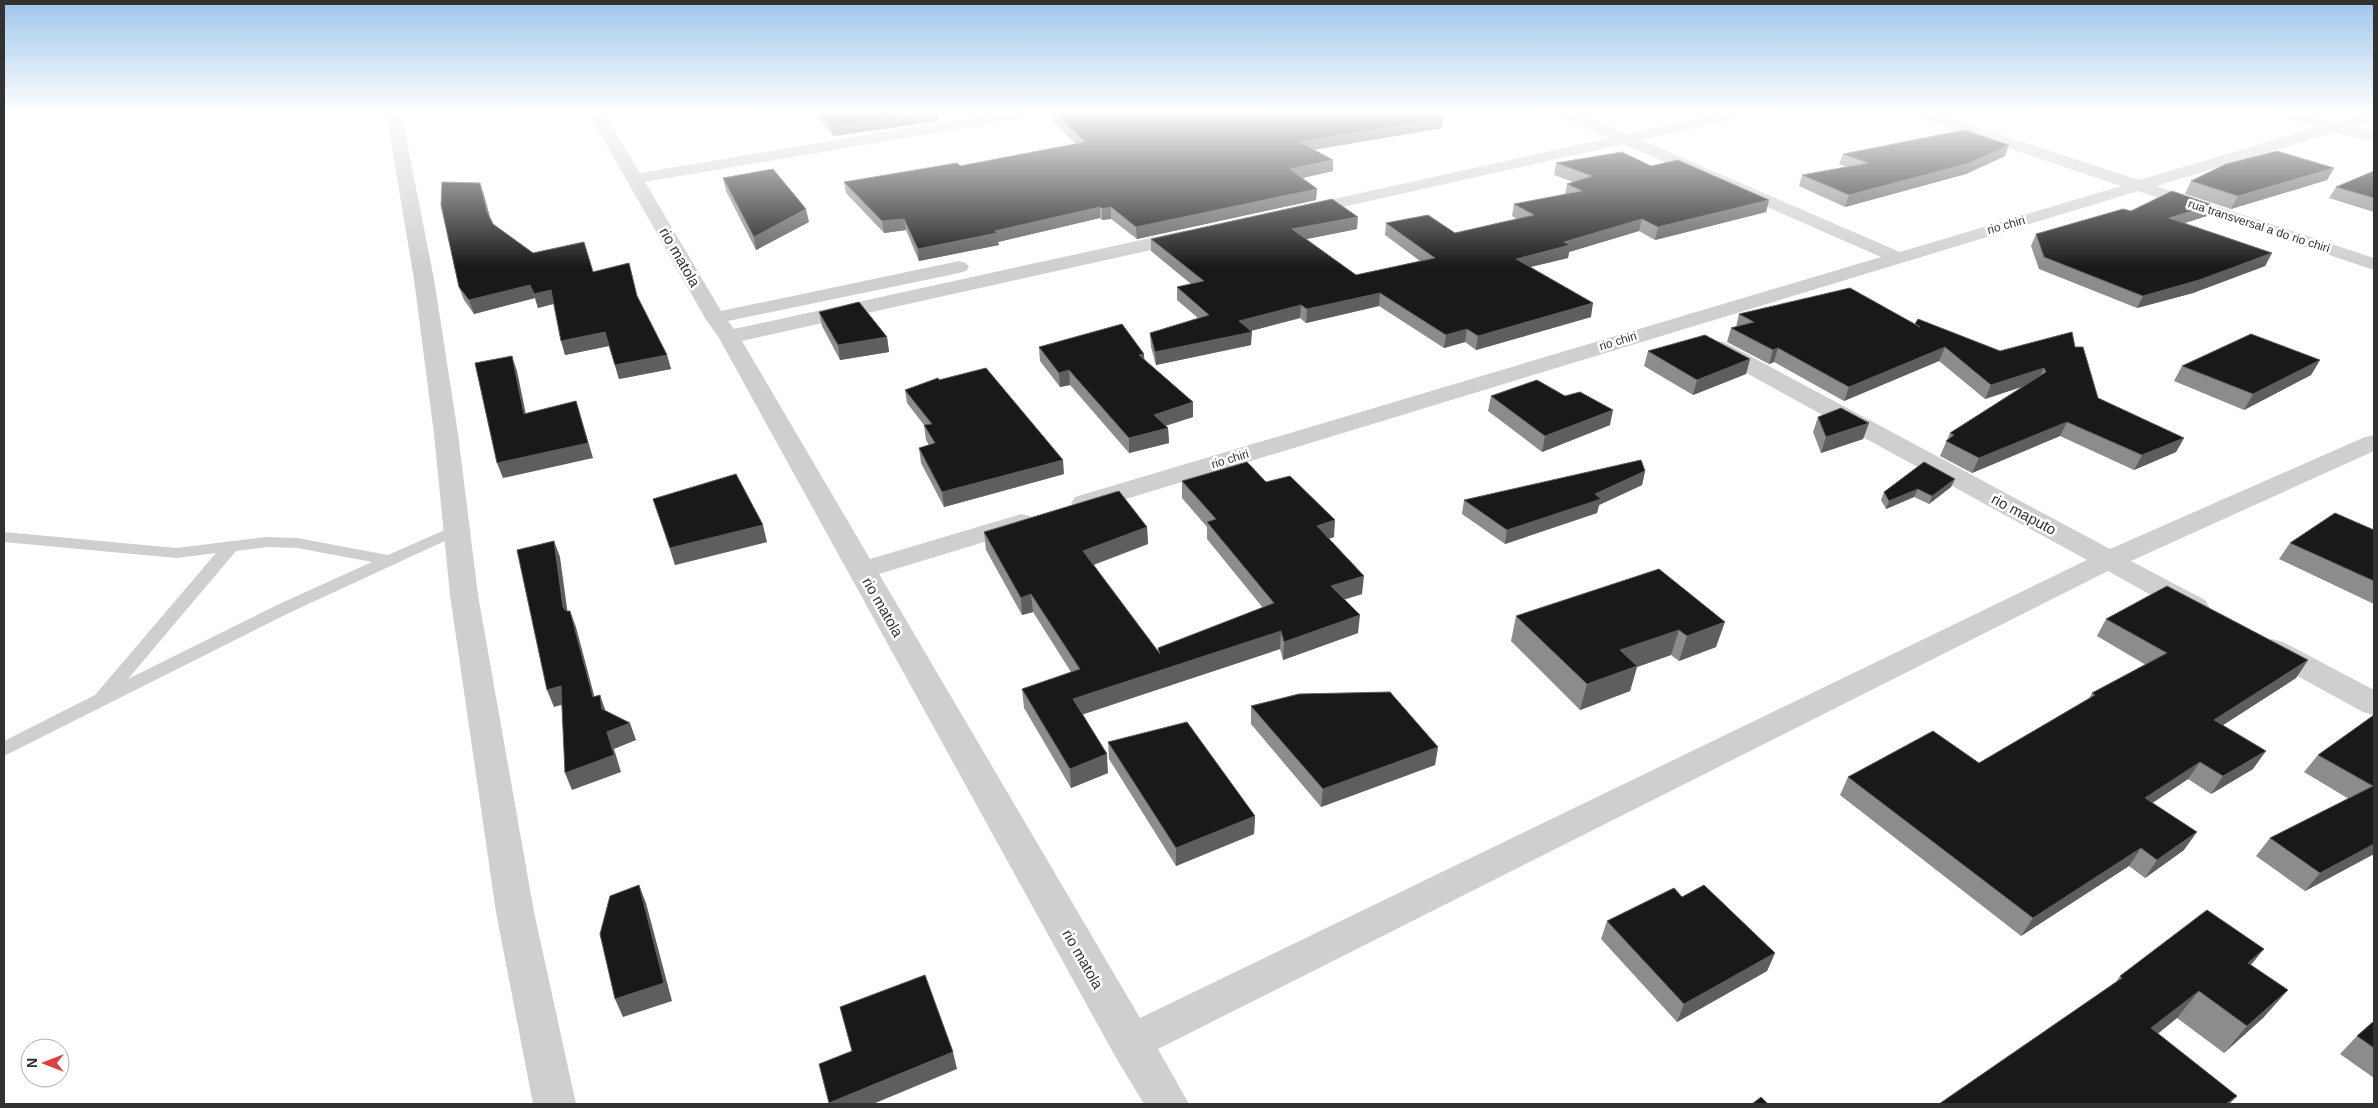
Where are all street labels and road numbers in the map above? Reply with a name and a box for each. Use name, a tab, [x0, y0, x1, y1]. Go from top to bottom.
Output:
street label: rua transversal a do rio chiri	[2186, 196, 2332, 256]
street label: rio chiri	[1985, 213, 2027, 237]
street label: rio matola	[656, 224, 704, 290]
street label: rio chiri	[1597, 329, 1639, 353]
street label: rio chiri	[1209, 447, 1251, 471]
street label: rio maputo	[1989, 490, 2059, 538]
street label: rio matola	[859, 574, 907, 640]
street label: rio matola	[1059, 926, 1107, 992]

